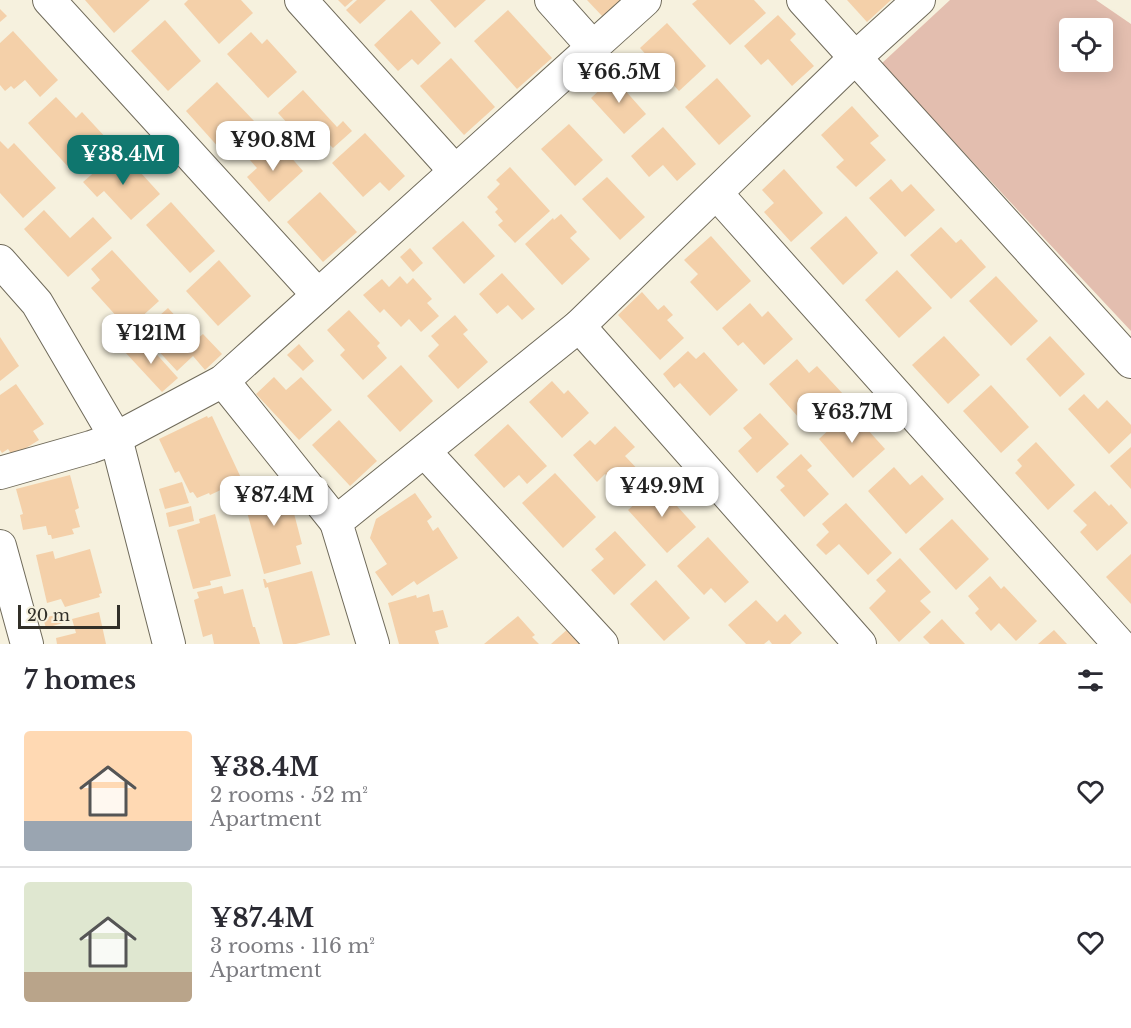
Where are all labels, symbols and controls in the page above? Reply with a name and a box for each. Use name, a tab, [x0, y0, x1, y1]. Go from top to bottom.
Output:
map controls	[1059, 18, 1113, 72]
button: locate	[1059, 18, 1113, 72]
pin: ¥66.5M	[570, 53, 668, 104]
text: ¥66.5M	[577, 60, 661, 84]
pin: ¥90.8M	[224, 121, 322, 172]
text: ¥90.8M	[230, 128, 316, 152]
pin: ¥38.4M	[74, 135, 172, 186]
text: ¥38.4M	[81, 142, 165, 166]
pin: ¥121M	[109, 314, 193, 365]
text: ¥121M	[116, 321, 186, 345]
pin: ¥63.7M	[803, 393, 901, 444]
text: ¥63.7M	[811, 400, 893, 424]
pin: ¥49.9M	[613, 467, 711, 518]
text: ¥49.9M	[620, 474, 704, 498]
pin: ¥87.4M	[225, 476, 323, 527]
text: ¥87.4M	[234, 483, 314, 507]
scale bar	[18, 602, 120, 630]
text: 20 m	[27, 605, 70, 625]
text: 7 homes	[24, 664, 136, 696]
icon: filters	[1074, 664, 1107, 697]
text: ¥38.4M	[210, 751, 319, 783]
icon: home	[72, 755, 144, 827]
icon: heart	[1074, 775, 1107, 808]
text: 2 rooms · 52 m²	[210, 783, 368, 807]
text: Apartment	[210, 807, 321, 831]
text: ¥87.4M	[210, 902, 314, 934]
icon: home	[72, 906, 144, 978]
icon: heart	[1074, 926, 1107, 959]
text: 3 rooms · 116 m²	[210, 934, 375, 958]
text: Apartment	[210, 958, 321, 982]

